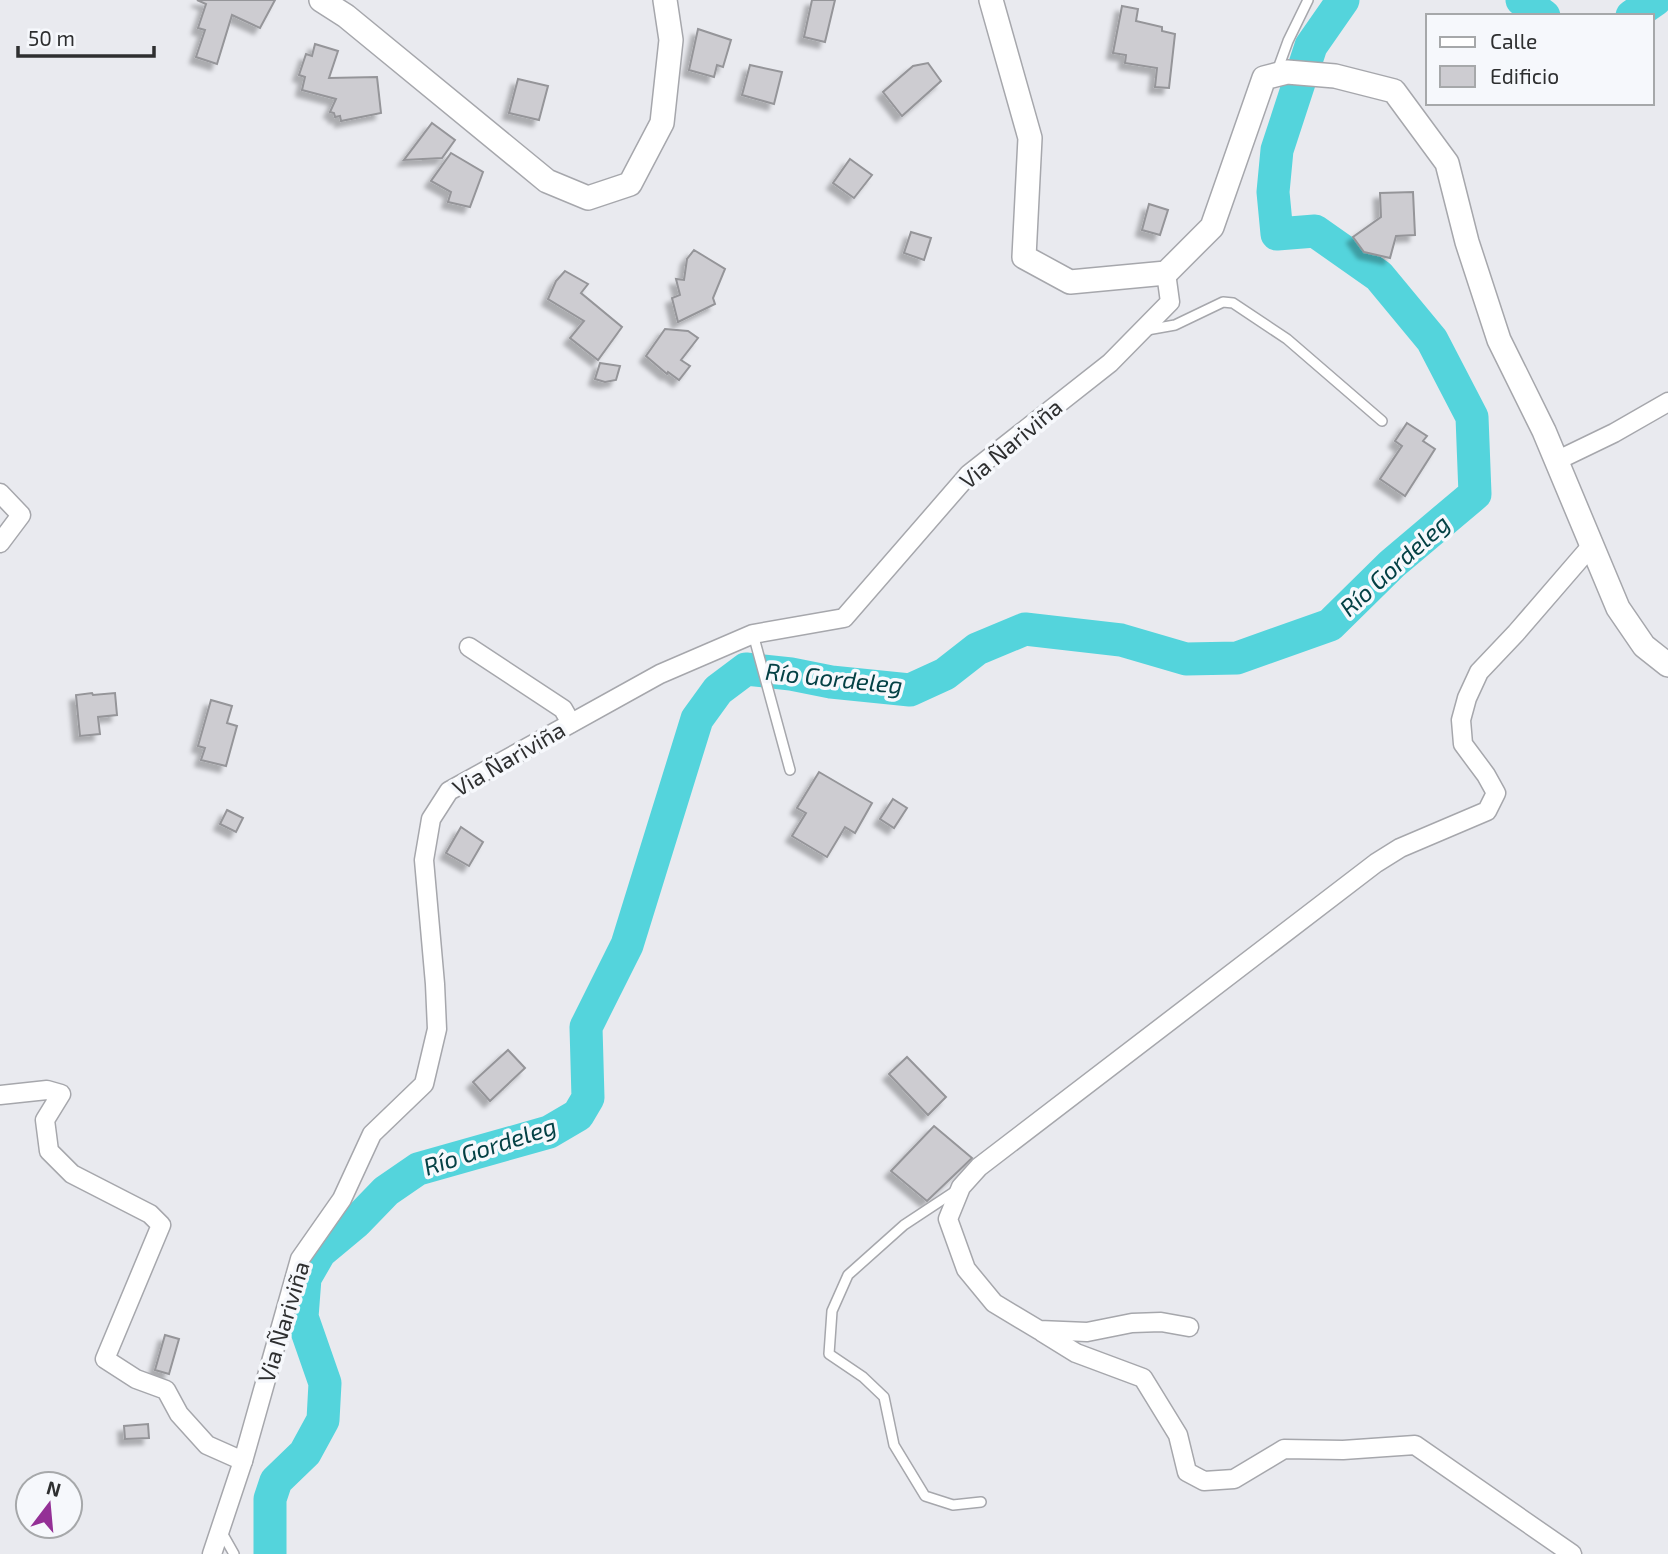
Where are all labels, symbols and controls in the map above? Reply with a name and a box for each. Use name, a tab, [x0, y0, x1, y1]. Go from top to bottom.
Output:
scale bar	[18, 14, 154, 58]
legend	[1426, 14, 1654, 105]
text: 50 m	[28, 25, 75, 50]
text: Calle	[1490, 28, 1537, 53]
text: Edificio	[1490, 63, 1559, 88]
street label: Via Ñariviña	[953, 392, 1067, 494]
water label: Río Gordeleg	[1333, 508, 1455, 622]
water label: Río Gordeleg	[764, 656, 904, 699]
street label: Via Ñariviña	[447, 715, 570, 802]
water label: Río Gordeleg	[420, 1110, 560, 1181]
street label: Via Ñariviña	[251, 1258, 315, 1386]
north arrow	[14, 1470, 84, 1540]
text: N	[44, 1475, 64, 1501]

